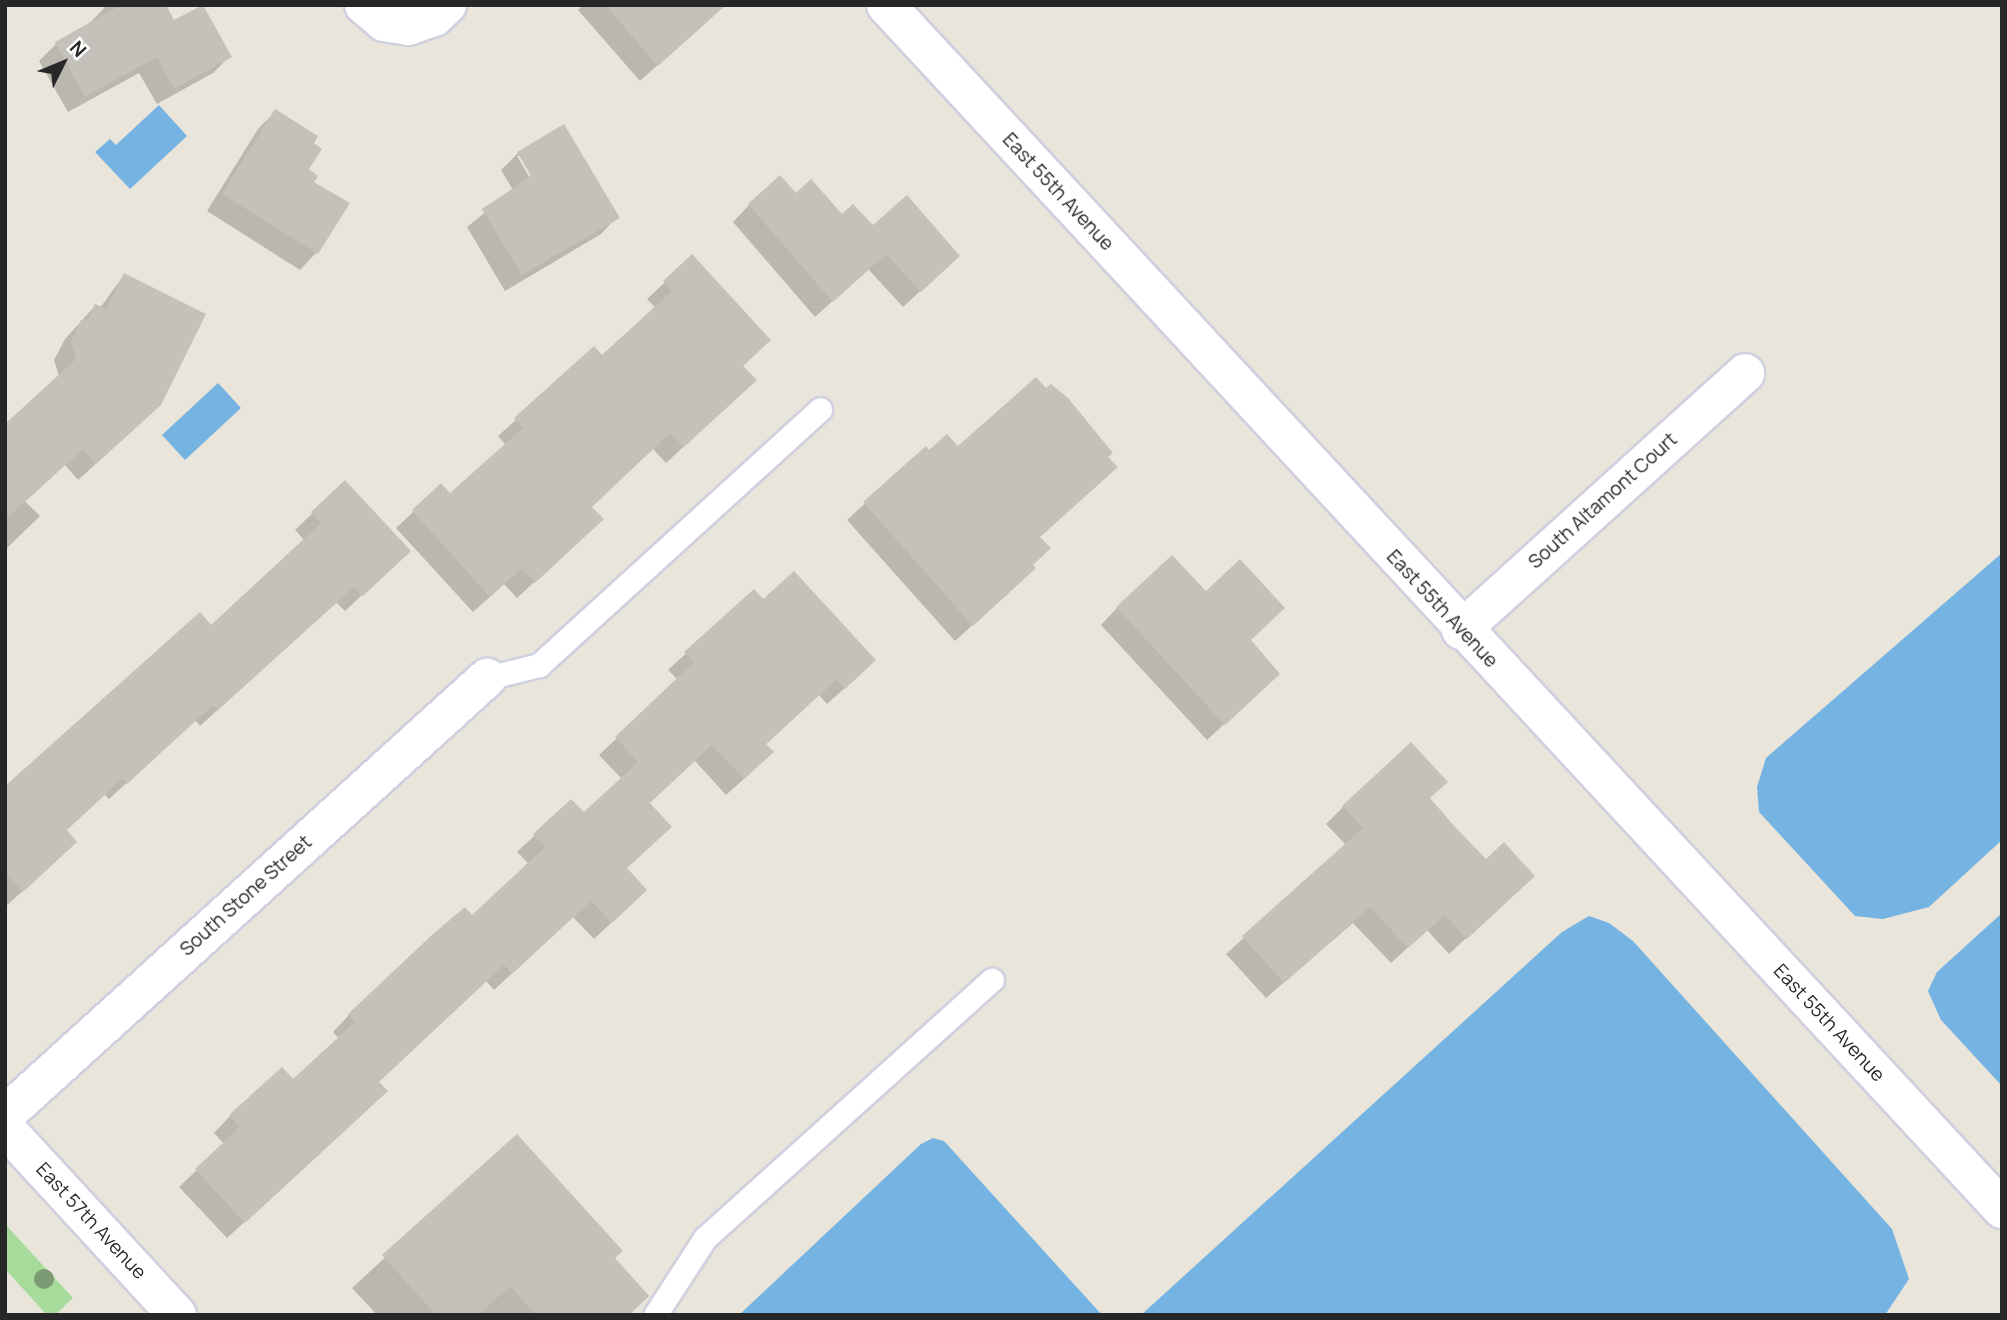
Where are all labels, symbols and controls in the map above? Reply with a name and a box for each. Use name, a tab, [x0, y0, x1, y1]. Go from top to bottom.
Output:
north arrow	[28, 28, 98, 98]
text: N	[64, 35, 93, 63]
street label: East 55th Avenue	[998, 128, 1118, 256]
street label: South Altamont Court	[1524, 428, 1682, 574]
street label: East 55th Avenue	[1382, 545, 1502, 673]
street label: South Stone Street	[176, 831, 316, 961]
street label: East 55th Avenue	[1769, 959, 1889, 1087]
street label: East 57th Avenue	[31, 1158, 151, 1284]

